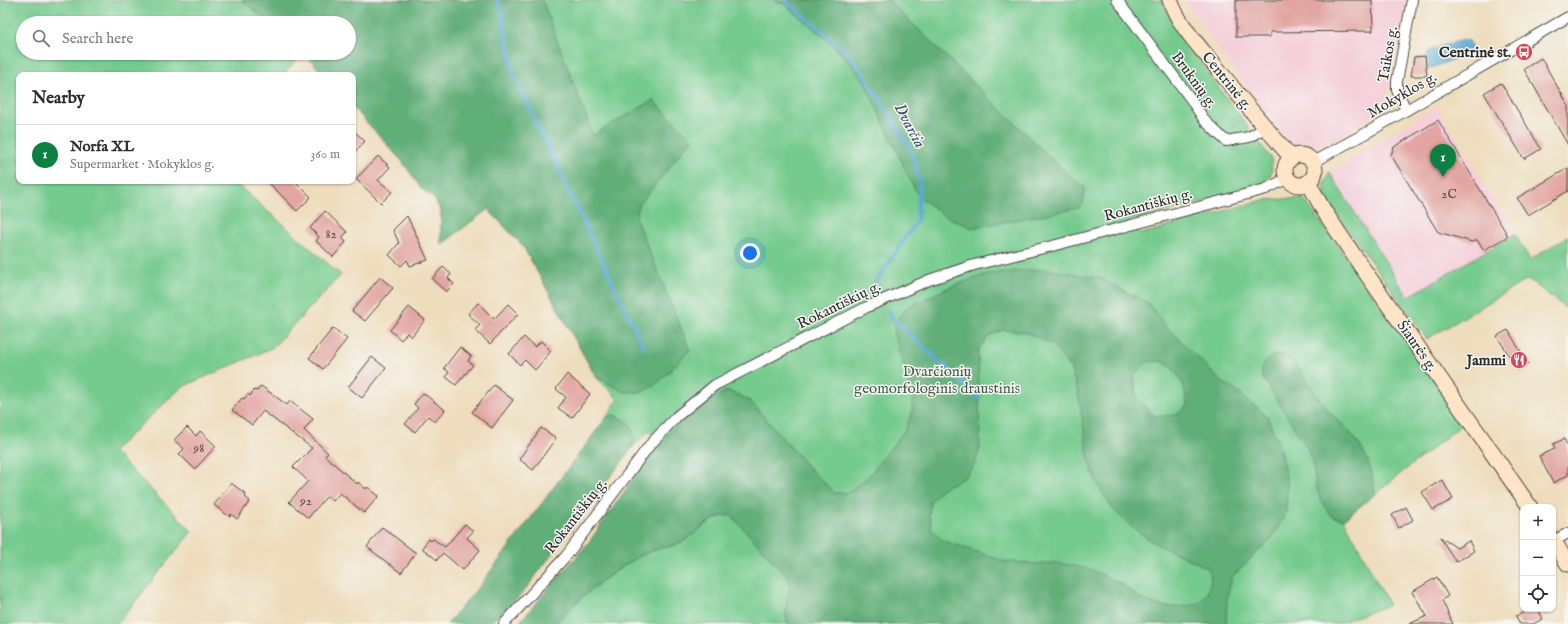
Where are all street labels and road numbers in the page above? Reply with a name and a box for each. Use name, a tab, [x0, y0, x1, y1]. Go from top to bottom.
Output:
street label: Taikos g.	[1374, 25, 1402, 83]
street label: Bruknių g.	[1167, 48, 1221, 112]
street label: Centrinė g.	[1198, 48, 1256, 114]
street label: Mokyklos g.	[1364, 68, 1440, 122]
street label: Rokantiškių g.	[1102, 184, 1194, 226]
street label: Rokantiškių g.	[794, 277, 884, 333]
street label: Šiaurės g.	[1393, 317, 1441, 375]
street label: Rokantiškių g.	[541, 474, 611, 558]

